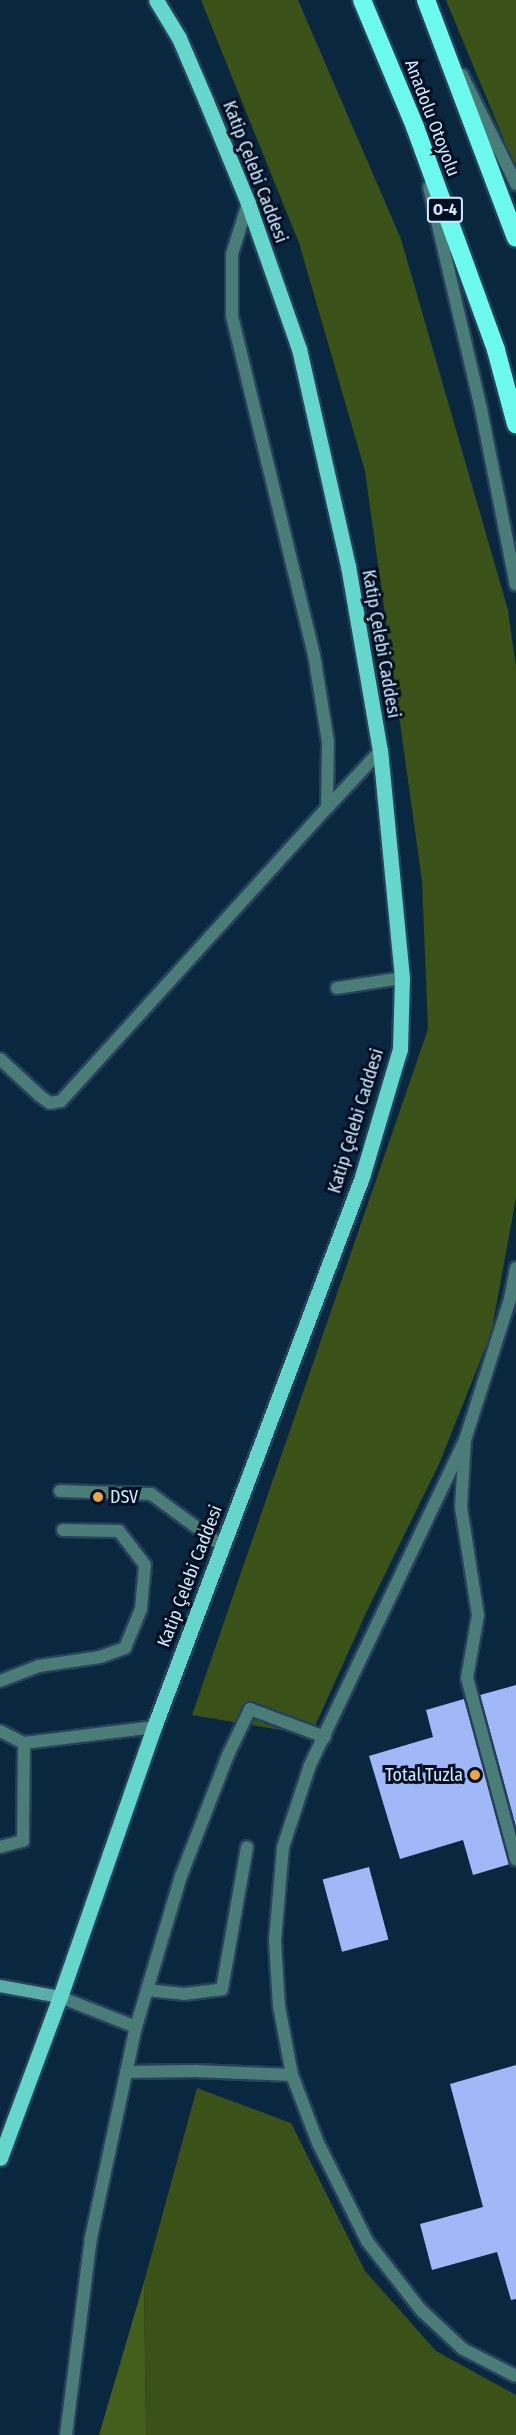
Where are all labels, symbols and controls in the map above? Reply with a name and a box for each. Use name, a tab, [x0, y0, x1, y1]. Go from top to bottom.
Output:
street label: Anadolu Otoyolu	[400, 57, 464, 179]
street label: Katip Çelebi Caddesi	[218, 98, 292, 246]
road number: O-4	[426, 197, 464, 223]
street label: Katip Çelebi Caddesi	[357, 568, 405, 720]
street label: Katip Çelebi Caddesi	[324, 1046, 388, 1196]
place label: DSV	[110, 1486, 138, 1508]
marker: DSV	[91, 1490, 105, 1504]
street label: Katip Çelebi Caddesi	[153, 1502, 227, 1650]
place label: Total Tuzla	[385, 1764, 463, 1786]
marker: Total Tuzla	[468, 1768, 482, 1782]

